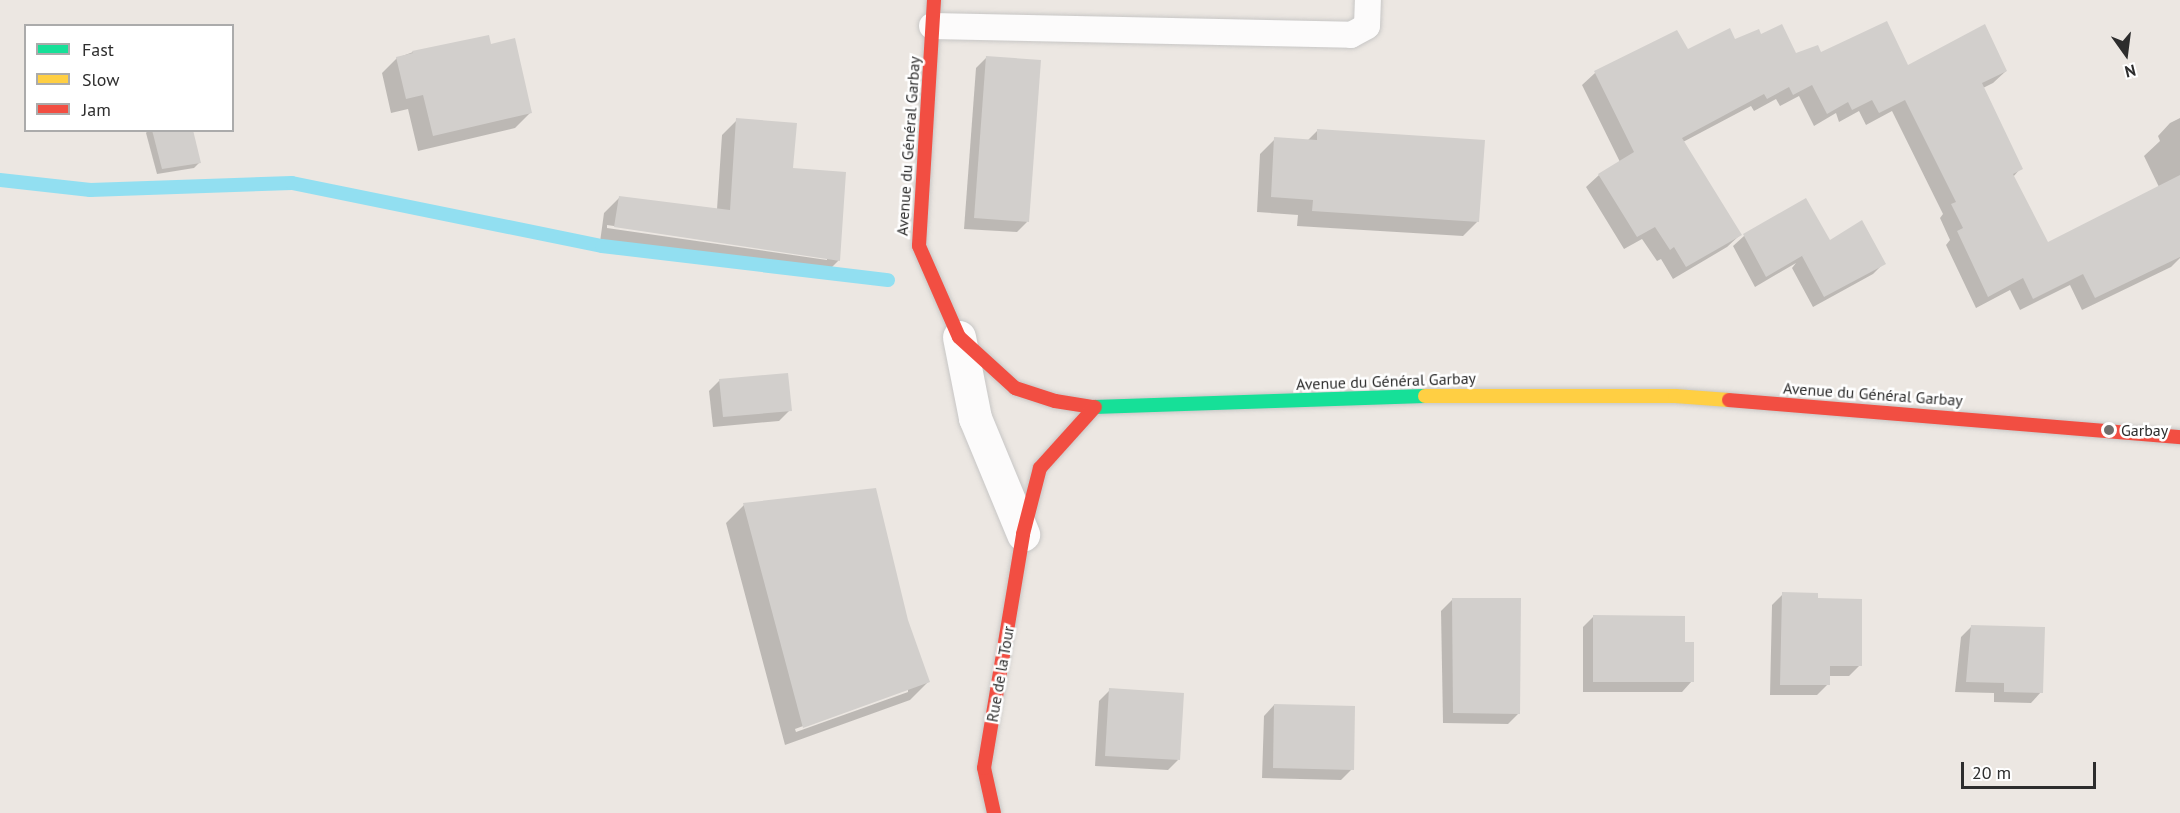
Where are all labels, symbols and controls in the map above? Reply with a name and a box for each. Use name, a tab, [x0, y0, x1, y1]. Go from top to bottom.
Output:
legend	[24, 24, 234, 132]
north arrow	[2096, 24, 2156, 84]
text: Fast	[82, 38, 114, 61]
street label: Avenue du Général Garbay	[892, 56, 924, 236]
text: N	[2123, 60, 2138, 82]
text: Slow	[82, 68, 120, 91]
text: Jam	[82, 98, 111, 121]
street label: Avenue du Général Garbay	[1296, 368, 1476, 394]
street label: Avenue du Général Garbay	[1783, 378, 1963, 410]
place label: Garbay	[2121, 420, 2168, 440]
marker: Garbay	[2102, 423, 2116, 437]
street label: Rue de la Tour	[982, 624, 1018, 724]
scale bar	[1964, 750, 2099, 788]
text: 20 m	[1972, 761, 2011, 784]

